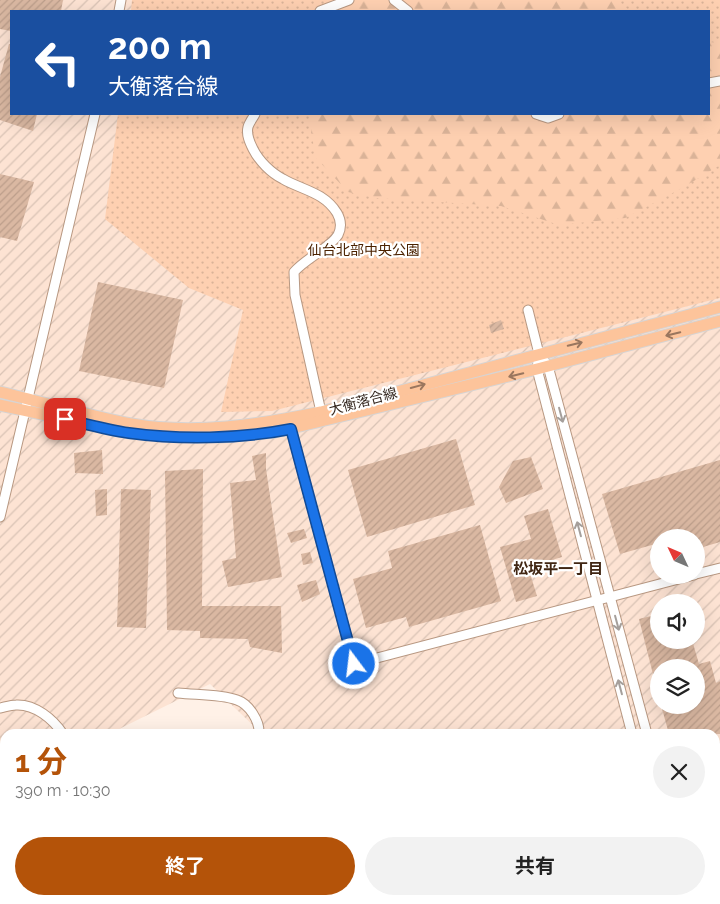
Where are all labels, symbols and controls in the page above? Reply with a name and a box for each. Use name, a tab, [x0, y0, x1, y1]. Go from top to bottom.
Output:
text: 200 m	[108, 26, 212, 67]
icon: left	[25, 30, 90, 95]
text: 大衡落合線	[108, 73, 218, 99]
park label: 仙台北部中央公園	[308, 242, 420, 258]
one-way arrow	[665, 330, 681, 339]
one-way arrow	[567, 339, 583, 349]
one-way arrow	[508, 370, 524, 380]
one-way arrow	[410, 381, 426, 390]
street label: 大衡落合線	[327, 384, 399, 418]
pin	[44, 398, 86, 440]
icon: arrive	[51, 405, 79, 433]
one-way arrow	[557, 407, 567, 423]
one-way arrow	[573, 522, 583, 538]
north arrow	[650, 529, 705, 584]
map controls	[650, 529, 705, 714]
district label: 松坂平一丁目	[513, 560, 603, 578]
button: sound	[650, 594, 705, 649]
one-way arrow	[612, 615, 622, 631]
position arrow	[327, 637, 379, 689]
button: layers	[650, 659, 705, 714]
one-way arrow	[614, 679, 624, 695]
text: 1 分	[15, 744, 67, 779]
button: close	[653, 746, 705, 798]
text: 390 m · 10:30	[15, 781, 111, 800]
button: 終了	[15, 837, 355, 895]
button: 共有	[365, 837, 705, 895]

